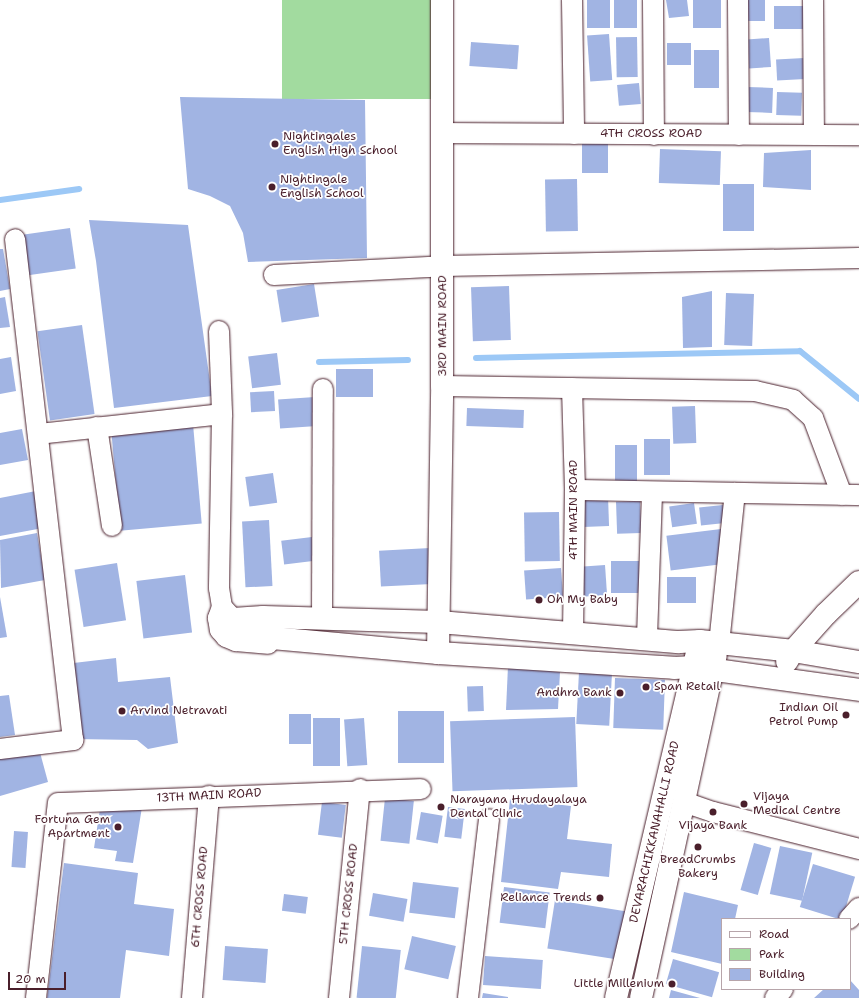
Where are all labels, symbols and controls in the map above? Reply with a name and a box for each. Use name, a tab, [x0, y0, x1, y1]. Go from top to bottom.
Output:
street label: 4TH CROSS ROAD	[600, 127, 702, 141]
place label: Nightingales English High School	[283, 130, 397, 158]
marker: Nightingales English High School	[270, 139, 280, 149]
place label: Nightingale English School	[280, 173, 364, 201]
marker: Nightingale English School	[267, 182, 277, 192]
street label: 3RD MAIN ROAD	[436, 275, 450, 377]
street label: 4TH MAIN ROAD	[567, 460, 581, 560]
place label: Oh My Baby	[547, 593, 618, 607]
marker: Oh My Baby	[534, 595, 544, 605]
place label: Span Retail	[654, 680, 720, 694]
marker: Span Retail	[641, 682, 651, 692]
place label: Andhra Bank	[536, 686, 612, 700]
marker: Andhra Bank	[615, 688, 625, 698]
place label: Indian Oil Petrol Pump	[769, 701, 838, 729]
place label: Arvind Netravati	[130, 704, 227, 718]
marker: Arvind Netravati	[117, 706, 127, 716]
marker: Indian Oil Petrol Pump	[841, 710, 851, 720]
street label: DEVARACHIKKANAHALLI ROAD	[627, 740, 683, 924]
street label: 13TH MAIN ROAD	[156, 786, 262, 806]
place label: Vijaya Medical Centre	[753, 790, 841, 818]
place label: Narayana Hrudayalaya Dental Clinic	[450, 793, 587, 821]
marker: Vijaya Medical Centre	[738, 798, 750, 810]
marker: Narayana Hrudayalaya Dental Clinic	[435, 801, 447, 813]
marker: Vijaya Bank	[708, 807, 718, 817]
place label: Fortuna Gem Apartment	[35, 813, 110, 841]
place label: Vijaya Bank	[679, 819, 747, 833]
marker: Fortuna Gem Apartment	[113, 822, 123, 832]
marker: BreadCrumbs Bakery	[693, 842, 703, 852]
street label: 5TH CROSS ROAD	[337, 843, 361, 945]
street label: 6TH CROSS ROAD	[188, 846, 212, 948]
place label: BreadCrumbs Bakery	[660, 853, 736, 881]
place label: Reliance Trends	[500, 891, 592, 905]
marker: Reliance Trends	[595, 893, 605, 903]
legend	[721, 918, 851, 990]
text: Road	[759, 926, 789, 942]
text: Park	[759, 946, 785, 962]
scale bar	[10, 964, 68, 990]
text: Building	[759, 966, 805, 982]
text: 20 m	[15, 971, 46, 987]
place label: Little Millenium	[574, 977, 664, 991]
marker: Little Millenium	[667, 979, 677, 989]

